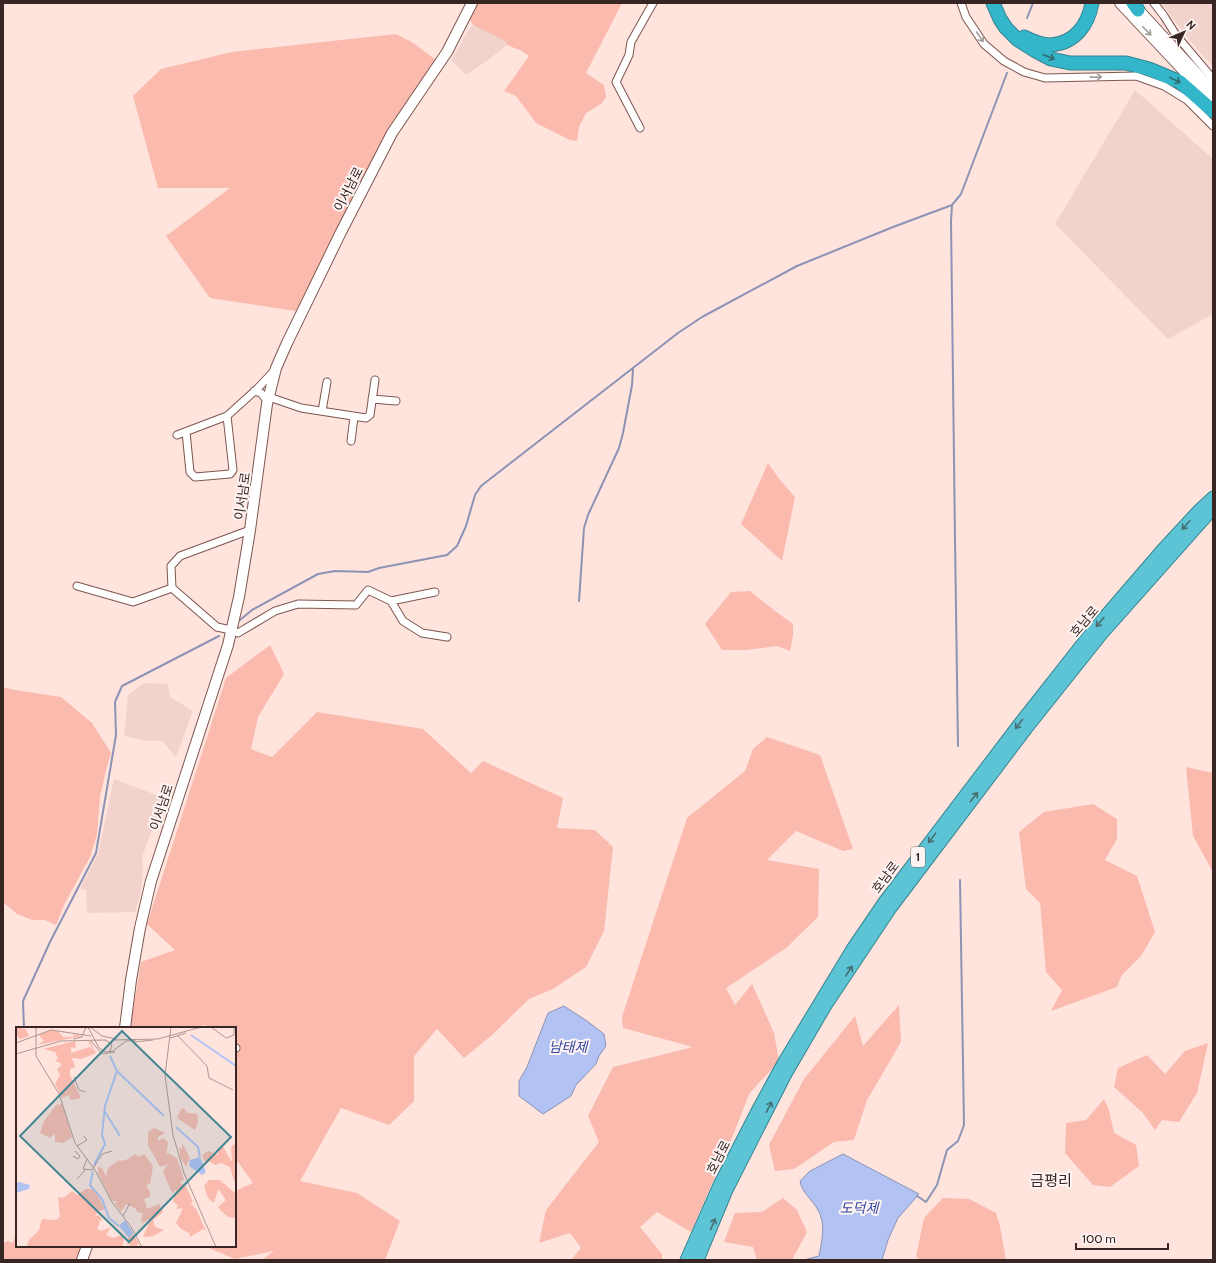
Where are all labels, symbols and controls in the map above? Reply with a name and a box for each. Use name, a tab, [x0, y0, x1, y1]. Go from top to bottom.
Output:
north arrow	[1164, 12, 1204, 52]
text: N	[1183, 17, 1199, 33]
one-way arrow	[1142, 26, 1152, 36]
one-way arrow	[976, 31, 984, 42]
one-way arrow	[1043, 54, 1055, 62]
one-way arrow	[1089, 73, 1102, 81]
one-way arrow	[1169, 77, 1181, 84]
street label: 이서남로	[330, 164, 366, 214]
street label: 이서남로	[231, 471, 253, 521]
one-way arrow	[1181, 519, 1190, 530]
street label: 호남로	[1066, 602, 1102, 640]
one-way arrow	[1095, 617, 1104, 628]
one-way arrow	[1015, 719, 1023, 730]
street label: 이서남로	[146, 782, 176, 832]
one-way arrow	[970, 792, 978, 803]
one-way arrow	[927, 833, 936, 844]
road number: 1	[911, 847, 925, 867]
street label: 호남로	[868, 858, 902, 896]
one-way arrow	[845, 965, 853, 976]
inset map	[16, 1027, 236, 1247]
water label: 남태제	[549, 1038, 589, 1056]
one-way arrow	[766, 1101, 773, 1113]
street label: 호남로	[703, 1137, 733, 1177]
district label: 금평리	[1030, 1172, 1072, 1190]
water label: 도덕제	[840, 1199, 880, 1217]
one-way arrow	[710, 1219, 717, 1231]
scale bar	[1076, 1225, 1168, 1251]
text: 100 m	[1082, 1231, 1116, 1246]

